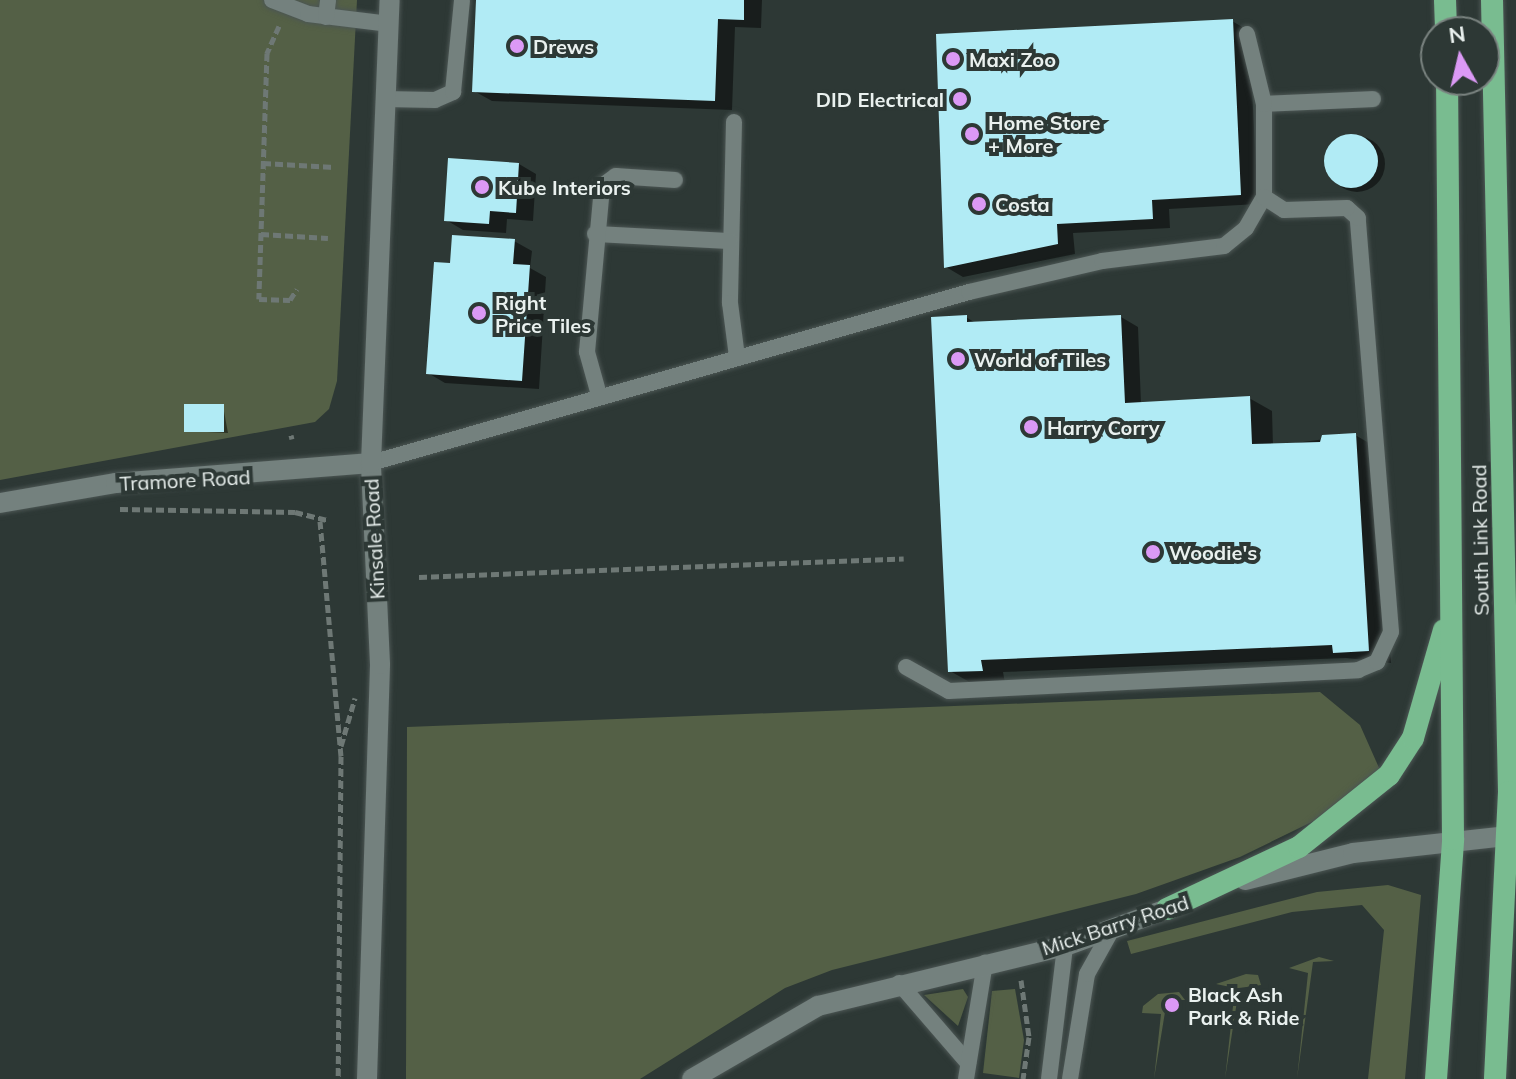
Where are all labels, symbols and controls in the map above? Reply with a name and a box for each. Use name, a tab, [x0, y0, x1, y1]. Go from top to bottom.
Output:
north arrow	[1420, 16, 1500, 96]
text: N	[1447, 19, 1467, 49]
place label: Drews	[533, 34, 594, 58]
marker: Drews	[508, 37, 526, 55]
place label: Maxi Zoo	[969, 47, 1056, 71]
marker: Maxi Zoo	[944, 50, 962, 68]
place label: DID Electrical	[816, 87, 944, 111]
marker: DID Electrical	[951, 90, 969, 108]
place label: Home Store + More	[988, 110, 1101, 157]
marker: Home Store + More	[963, 125, 981, 143]
place label: Kube Interiors	[498, 175, 631, 199]
marker: Kube Interiors	[473, 178, 491, 196]
place label: Costa	[995, 192, 1050, 216]
marker: Costa	[970, 195, 988, 213]
place label: Right Price Tiles	[495, 290, 591, 337]
marker: Right Price Tiles	[470, 304, 488, 322]
place label: World of Tiles	[974, 347, 1106, 371]
marker: World of Tiles	[949, 350, 967, 368]
place label: Harry Corry	[1047, 415, 1160, 439]
marker: Harry Corry	[1022, 418, 1040, 436]
street label: South Link Road	[1467, 464, 1493, 616]
street label: Tramore Road	[119, 465, 251, 495]
street label: Kinsale Road	[359, 478, 389, 600]
place label: Woodie's	[1169, 540, 1257, 564]
marker: Woodie's	[1144, 543, 1162, 561]
street label: Mick Barry Road	[1039, 890, 1191, 960]
place label: Black Ash Park & Ride	[1188, 982, 1299, 1029]
marker: Black Ash Park & Ride	[1163, 996, 1181, 1014]

